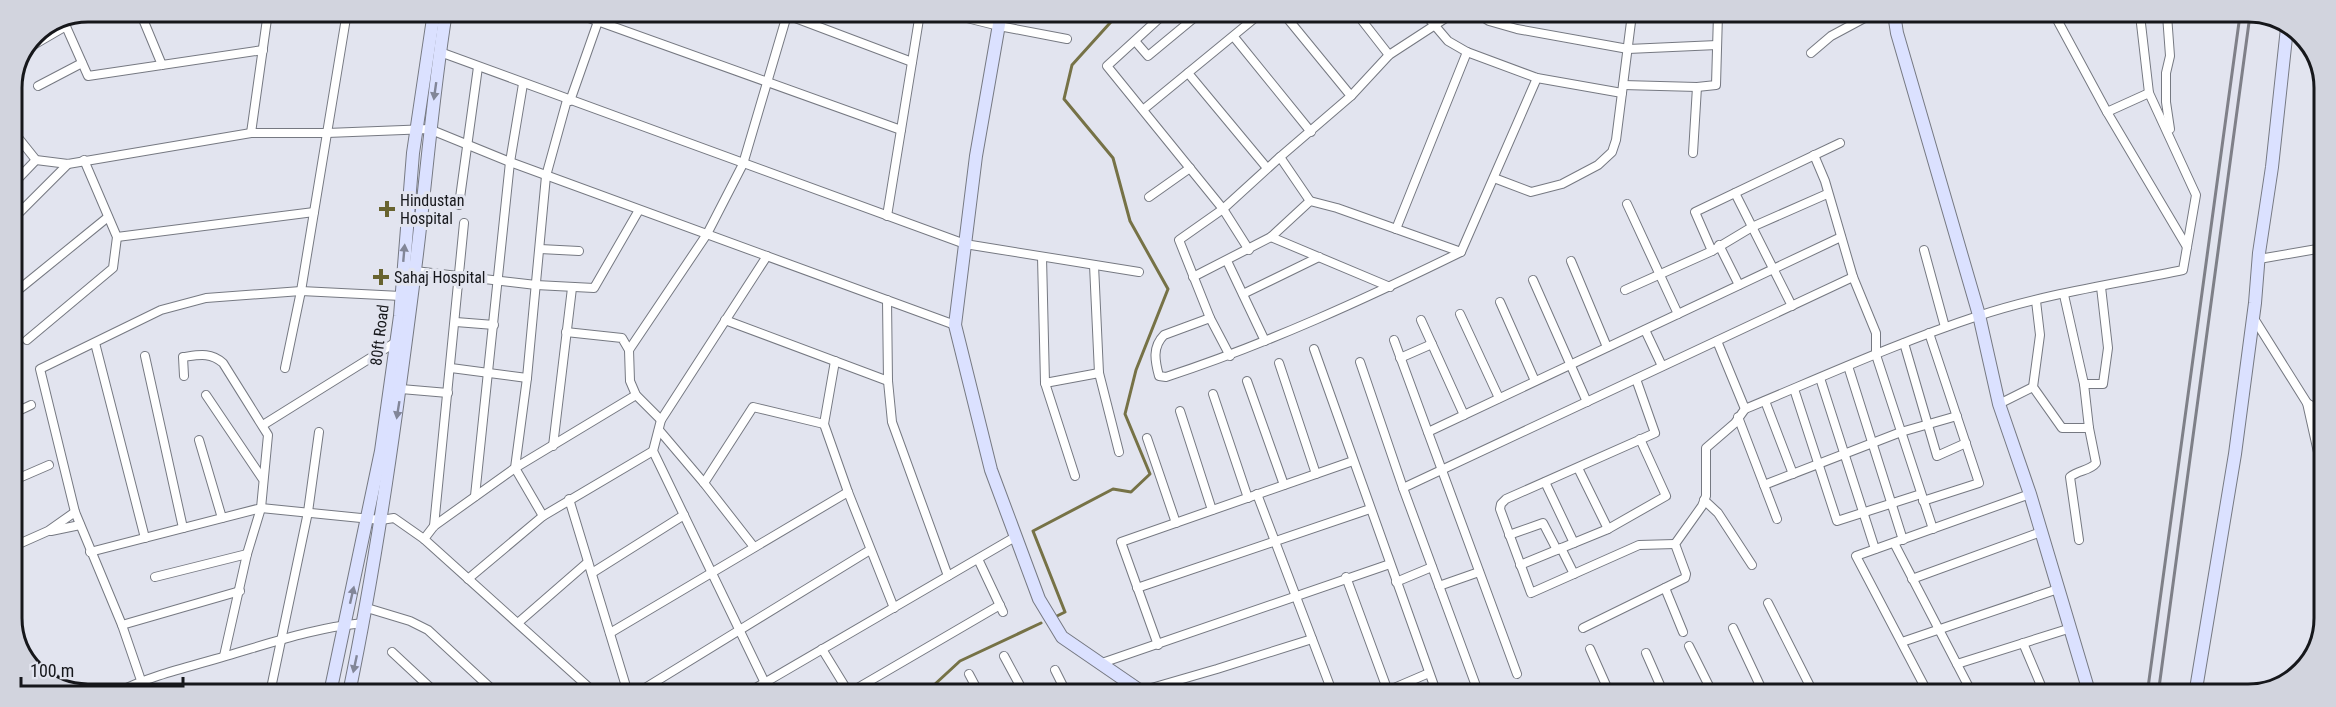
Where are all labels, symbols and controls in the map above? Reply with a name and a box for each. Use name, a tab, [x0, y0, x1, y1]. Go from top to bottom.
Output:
one-way arrow	[430, 82, 439, 101]
place label: Hindustan Hospital	[400, 191, 464, 228]
marker: Hindustan Hospital	[378, 200, 396, 218]
one-way arrow	[399, 243, 409, 262]
marker: Sahaj Hospital	[372, 268, 390, 286]
place label: Sahaj Hospital	[394, 268, 486, 287]
street label: 80ft Road	[366, 303, 393, 367]
one-way arrow	[393, 400, 402, 419]
one-way arrow	[347, 585, 357, 604]
scale bar	[21, 650, 183, 688]
one-way arrow	[350, 655, 359, 674]
text: 100 m	[30, 660, 74, 681]

